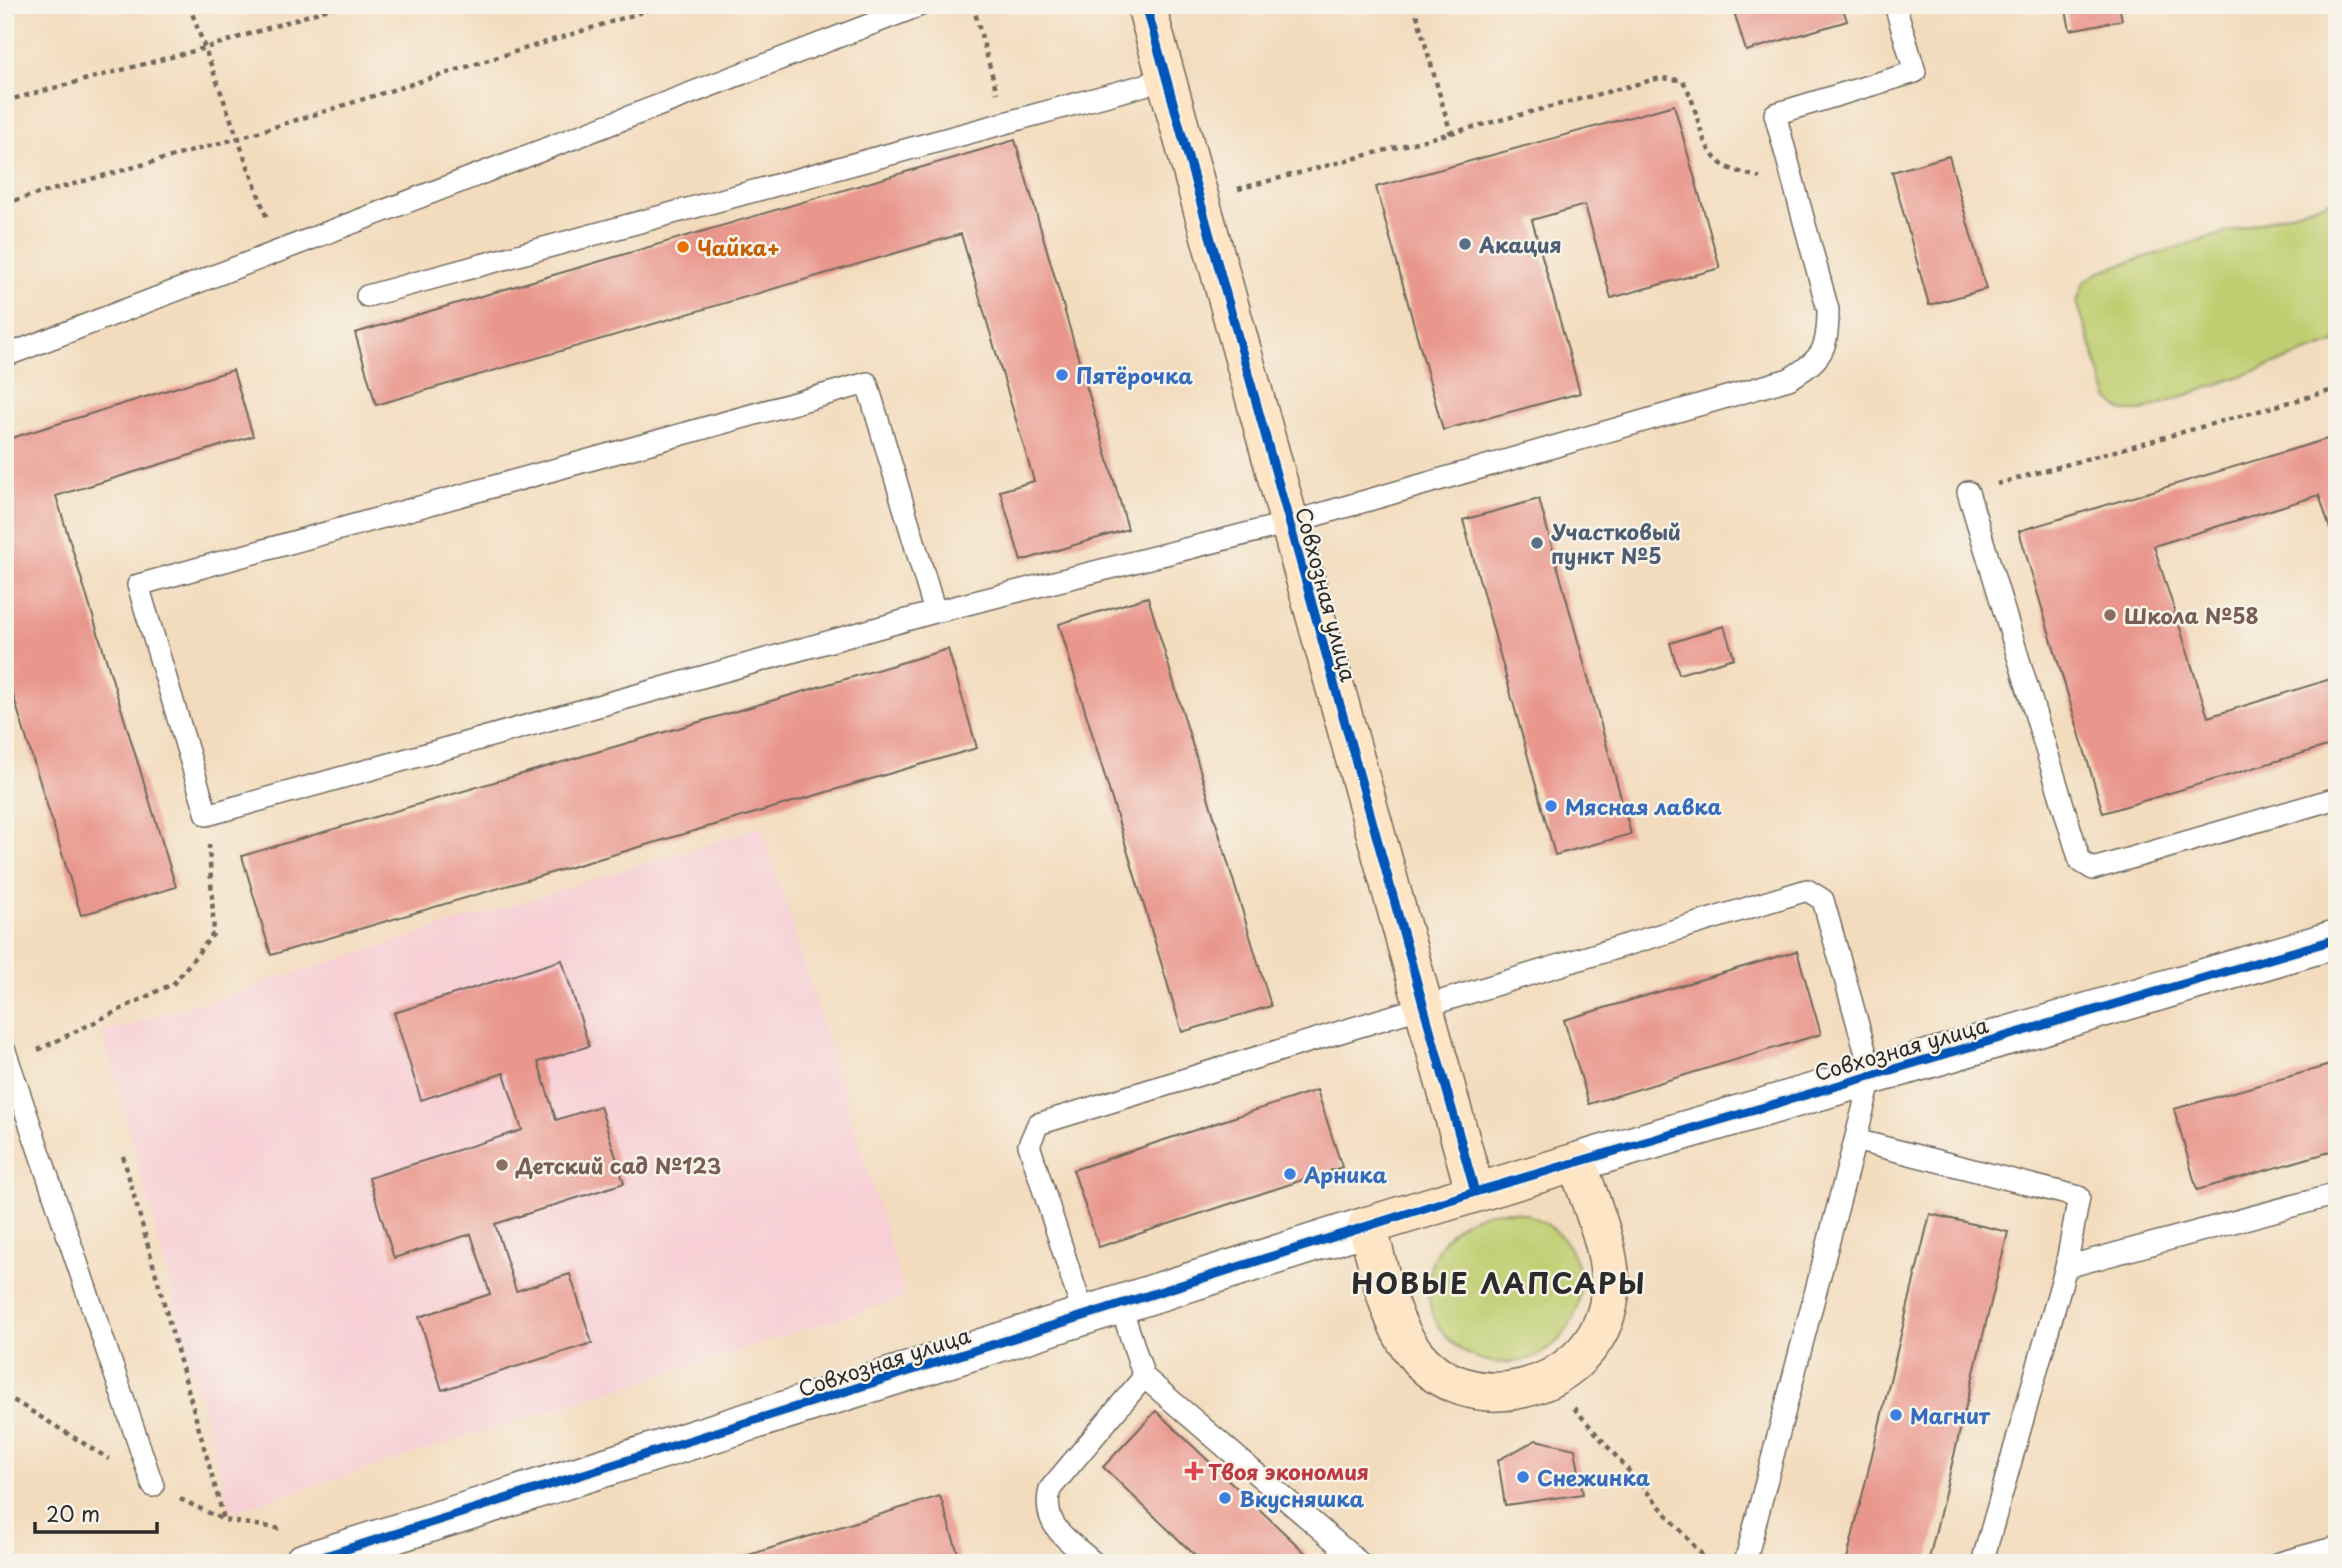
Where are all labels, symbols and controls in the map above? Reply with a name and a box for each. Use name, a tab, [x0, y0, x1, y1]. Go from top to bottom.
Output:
place label: Акация	[1478, 228, 1562, 260]
place label: Чайка+	[697, 231, 780, 263]
marker: Акация	[1457, 236, 1473, 252]
marker: Чайка+	[675, 239, 691, 255]
place label: Пятёрочка	[1076, 359, 1193, 391]
marker: Пятёрочка	[1054, 367, 1070, 383]
street label: Совхозная улица	[1288, 503, 1366, 686]
place label: Участковый пункт №5	[1551, 515, 1681, 571]
marker: Участковый пункт №5	[1529, 535, 1545, 551]
place label: Школа №58	[2124, 599, 2259, 631]
marker: Школа №58	[2102, 607, 2118, 623]
place label: Мясная лавка	[1565, 790, 1722, 822]
marker: Мясная лавка	[1543, 798, 1559, 814]
street label: Совхозная улица	[1810, 1008, 1992, 1088]
place label: Детский сад №123	[515, 1149, 721, 1181]
marker: Детский сад №123	[494, 1157, 510, 1173]
place label: Арника	[1303, 1158, 1388, 1190]
marker: Арника	[1282, 1166, 1298, 1182]
district label: НОВЫЕ ЛАПСАРЫ	[1351, 1261, 1647, 1304]
street label: Совхозная улица	[794, 1318, 975, 1404]
place label: Магнит	[1910, 1399, 1991, 1431]
marker: Магнит	[1888, 1407, 1904, 1423]
place label: Твоя экономия	[1208, 1455, 1369, 1487]
place label: Снежинка	[1537, 1461, 1650, 1493]
marker: Твоя экономия	[1186, 1463, 1202, 1479]
marker: Снежинка	[1515, 1469, 1531, 1485]
place label: Вкусняшка	[1239, 1482, 1365, 1514]
marker: Вкусняшка	[1217, 1490, 1233, 1506]
scale bar	[35, 1491, 158, 1535]
text: 20 m	[46, 1497, 100, 1529]

